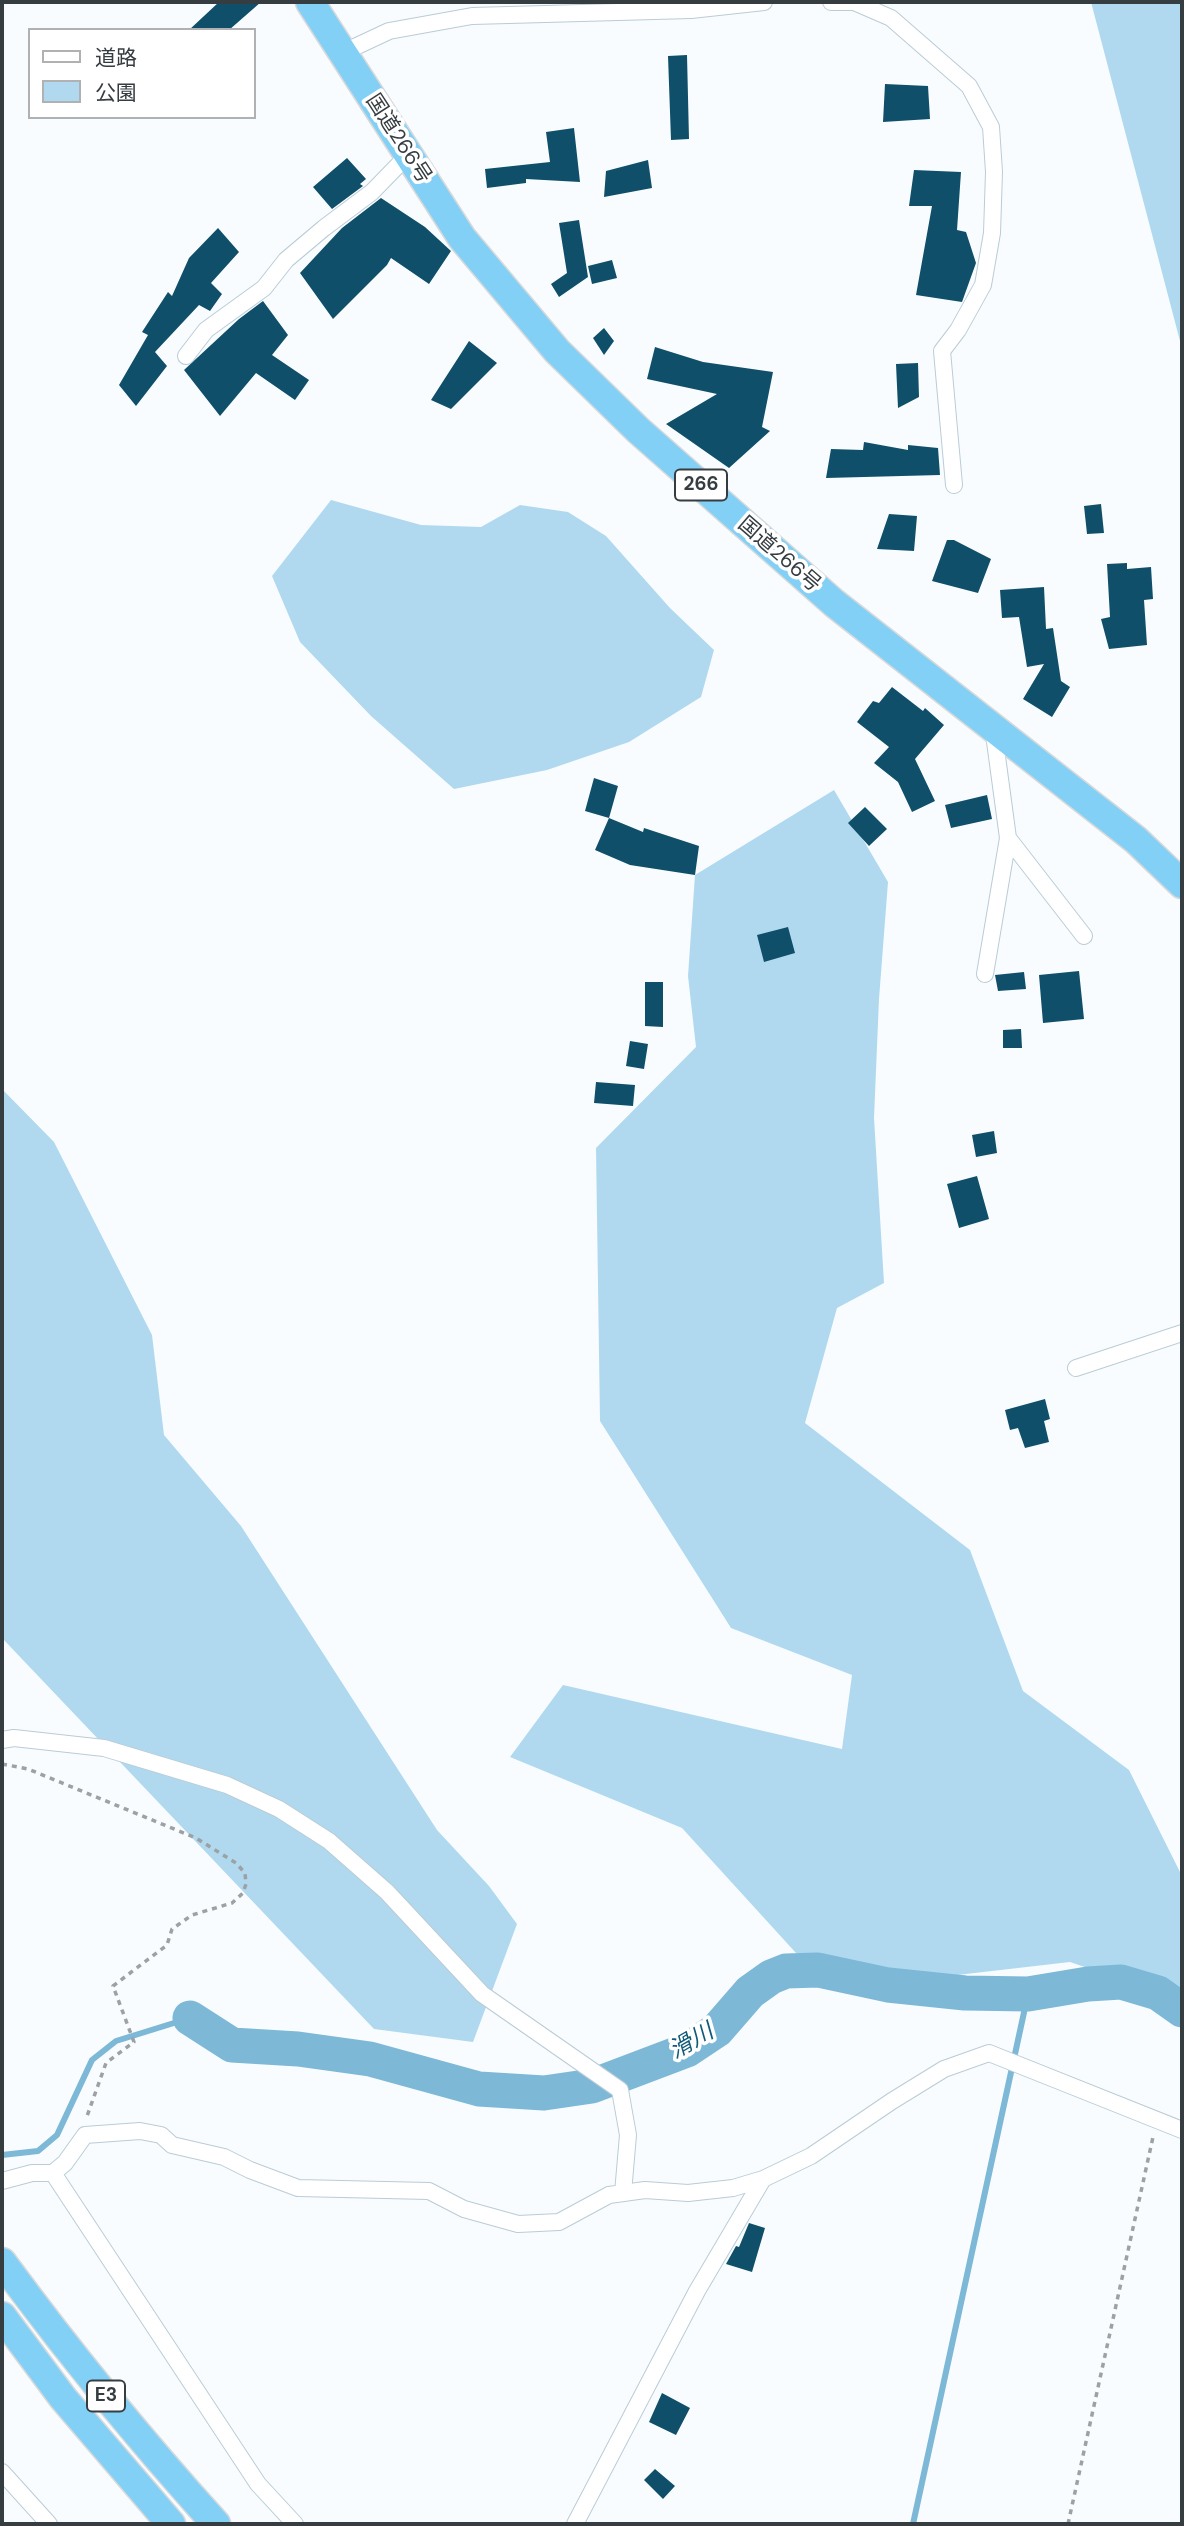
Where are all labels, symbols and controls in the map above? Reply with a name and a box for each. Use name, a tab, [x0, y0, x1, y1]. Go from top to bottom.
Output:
legend	[28, 28, 256, 119]
text: 道路	[95, 44, 137, 72]
text: 公園	[95, 79, 137, 107]
street label: 国道266号	[360, 90, 436, 188]
road number: 266	[675, 470, 727, 500]
street label: 国道266号	[732, 512, 826, 598]
water label: 滑川	[665, 2019, 719, 2065]
road number: E3	[87, 2380, 125, 2412]

